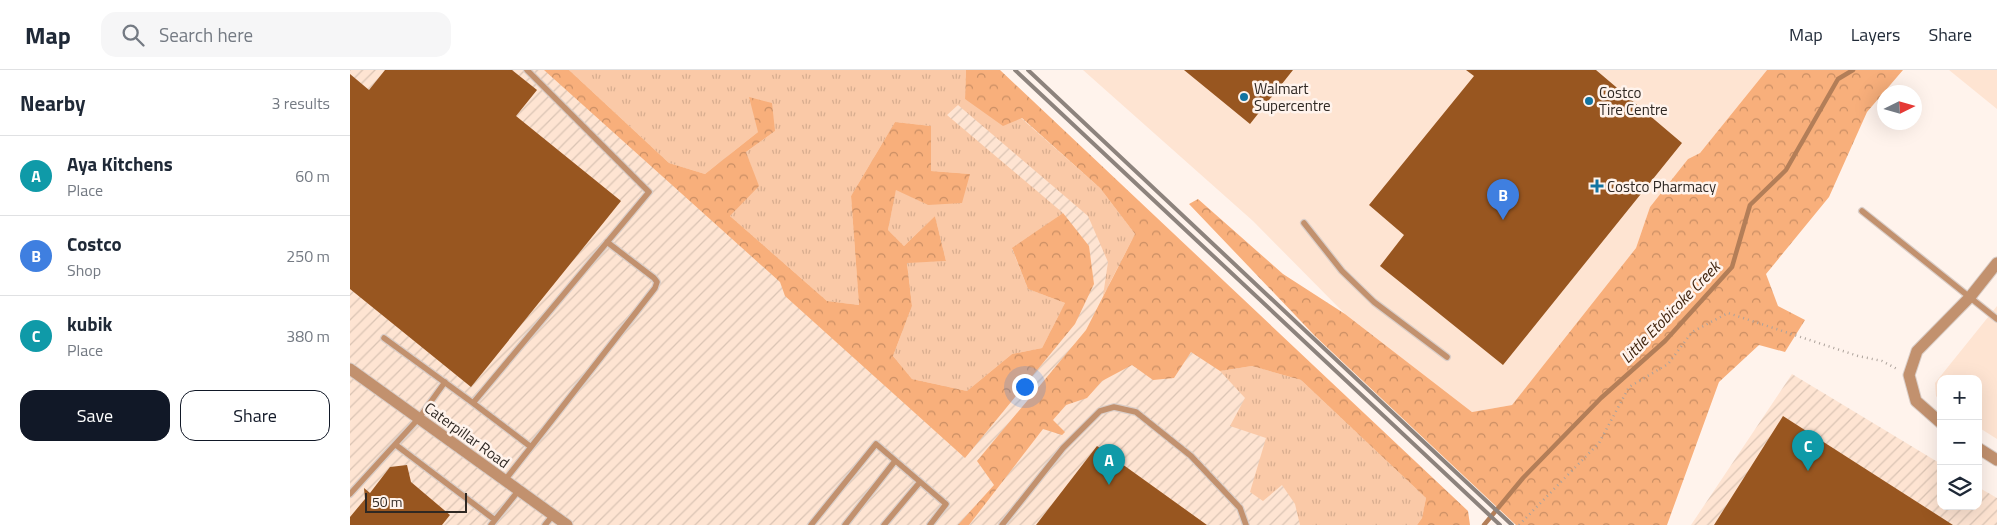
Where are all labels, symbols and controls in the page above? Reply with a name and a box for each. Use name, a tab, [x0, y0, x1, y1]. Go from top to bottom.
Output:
search box	[101, 12, 451, 57]
text: Map	[25, 17, 71, 53]
text: Search here	[159, 20, 253, 49]
icon: search	[119, 21, 147, 49]
text: Map	[1789, 21, 1823, 48]
text: Layers	[1851, 21, 1900, 48]
text: Share	[1928, 21, 1972, 48]
place label: Walmart Supercentre	[1254, 77, 1331, 117]
place label: Costco Tire Centre	[1599, 81, 1668, 121]
north arrow	[1877, 85, 1922, 130]
text: Nearby	[20, 87, 85, 119]
text: 3 results	[271, 91, 330, 115]
marker: Walmart Supercentre	[1238, 91, 1250, 103]
marker: Costco Tire Centre	[1583, 95, 1595, 107]
text: Aya Kitchens	[67, 149, 173, 178]
text: A	[31, 164, 41, 188]
text: 60 m	[295, 164, 330, 188]
place label: Costco Pharmacy	[1607, 175, 1716, 198]
text: Place	[67, 178, 103, 202]
pin: B	[1487, 179, 1519, 220]
marker: Costco Pharmacy	[1591, 180, 1603, 192]
text: Costco	[67, 229, 122, 258]
text: B	[31, 244, 41, 268]
text: 250 m	[286, 244, 330, 268]
water label: Little Etobicoke Creek	[1615, 254, 1726, 369]
text: Shop	[67, 258, 101, 282]
text: kubik	[67, 309, 112, 338]
text: C	[32, 324, 40, 348]
text: 380 m	[286, 324, 330, 348]
text: Place	[67, 338, 103, 362]
your location	[1012, 374, 1038, 400]
map controls	[1937, 375, 1982, 510]
button: +	[1937, 375, 1982, 420]
button: Save	[20, 390, 170, 441]
button: Share	[180, 390, 330, 441]
street label: Caterpillar Road	[420, 396, 514, 474]
button: −	[1937, 420, 1982, 465]
pin: C	[1792, 430, 1824, 471]
pin: A	[1093, 444, 1125, 485]
button: layers	[1937, 465, 1982, 510]
scale bar	[365, 490, 468, 513]
text: 50 m	[372, 491, 402, 512]

